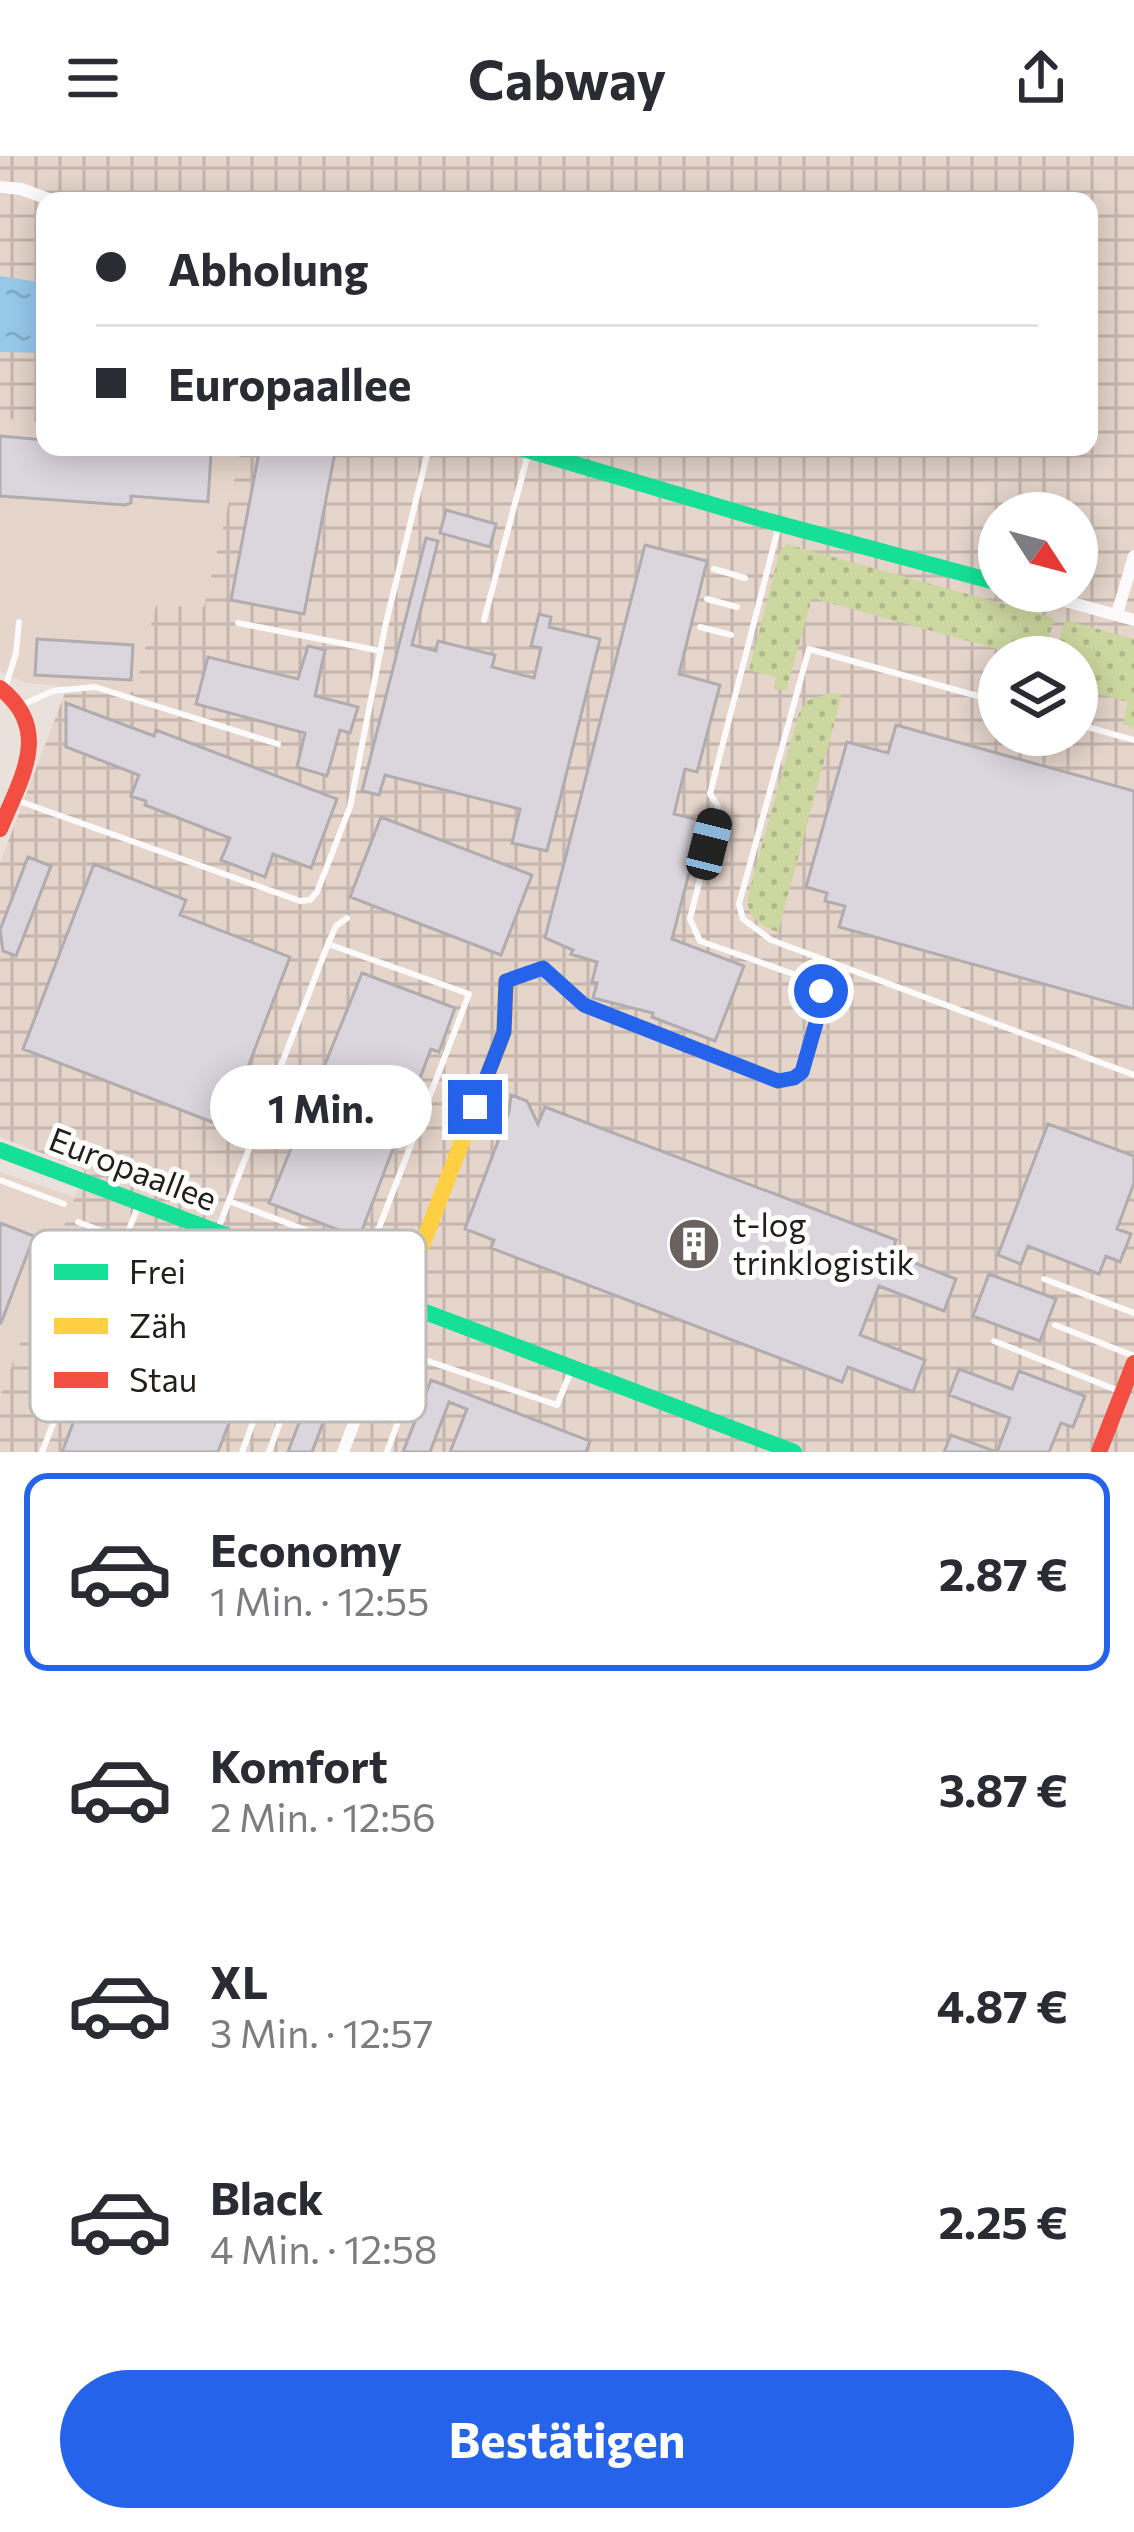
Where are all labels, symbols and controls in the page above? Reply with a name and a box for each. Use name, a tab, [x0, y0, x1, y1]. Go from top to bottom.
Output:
icon: menu	[60, 45, 126, 111]
text: Cabway	[468, 45, 666, 111]
icon: share	[1008, 45, 1074, 111]
text: Abholung	[168, 240, 369, 295]
text: Europaallee	[168, 355, 411, 410]
north arrow	[978, 492, 1098, 612]
map controls	[978, 492, 1098, 756]
button: layers	[978, 636, 1098, 756]
car	[683, 805, 735, 883]
route start	[794, 964, 848, 1018]
callout: 1 Min.	[211, 1065, 433, 1149]
route end	[448, 1080, 502, 1134]
text: 1 Min.	[268, 1083, 374, 1131]
street label: Europaallee	[44, 1117, 223, 1218]
place label: t-log trinklogistik	[733, 1203, 914, 1282]
building icon: t-log trinklogistik	[666, 1216, 722, 1272]
legend	[30, 1230, 426, 1422]
text: Frei	[129, 1250, 186, 1291]
text: Zäh	[129, 1304, 187, 1345]
text: Stau	[129, 1358, 197, 1399]
icon: car	[66, 1518, 174, 1626]
text: Economy	[210, 1521, 402, 1576]
text: 2.87 €	[939, 1545, 1068, 1600]
text: 1 Min. · 12:55	[210, 1576, 430, 1624]
icon: car	[66, 1734, 174, 1842]
text: Komfort	[210, 1737, 388, 1792]
text: 3.87 €	[939, 1761, 1068, 1816]
text: 2 Min. · 12:56	[210, 1792, 436, 1840]
icon: car	[66, 1950, 174, 2058]
text: XL	[210, 1953, 268, 2008]
text: 4.87 €	[937, 1977, 1068, 2032]
text: 3 Min. · 12:57	[210, 2008, 433, 2056]
icon: car	[66, 2166, 174, 2274]
text: Black	[210, 2169, 323, 2224]
text: 2.25 €	[938, 2193, 1068, 2248]
text: 4 Min. · 12:58	[210, 2224, 438, 2272]
button: Bestätigen	[60, 2370, 1074, 2508]

